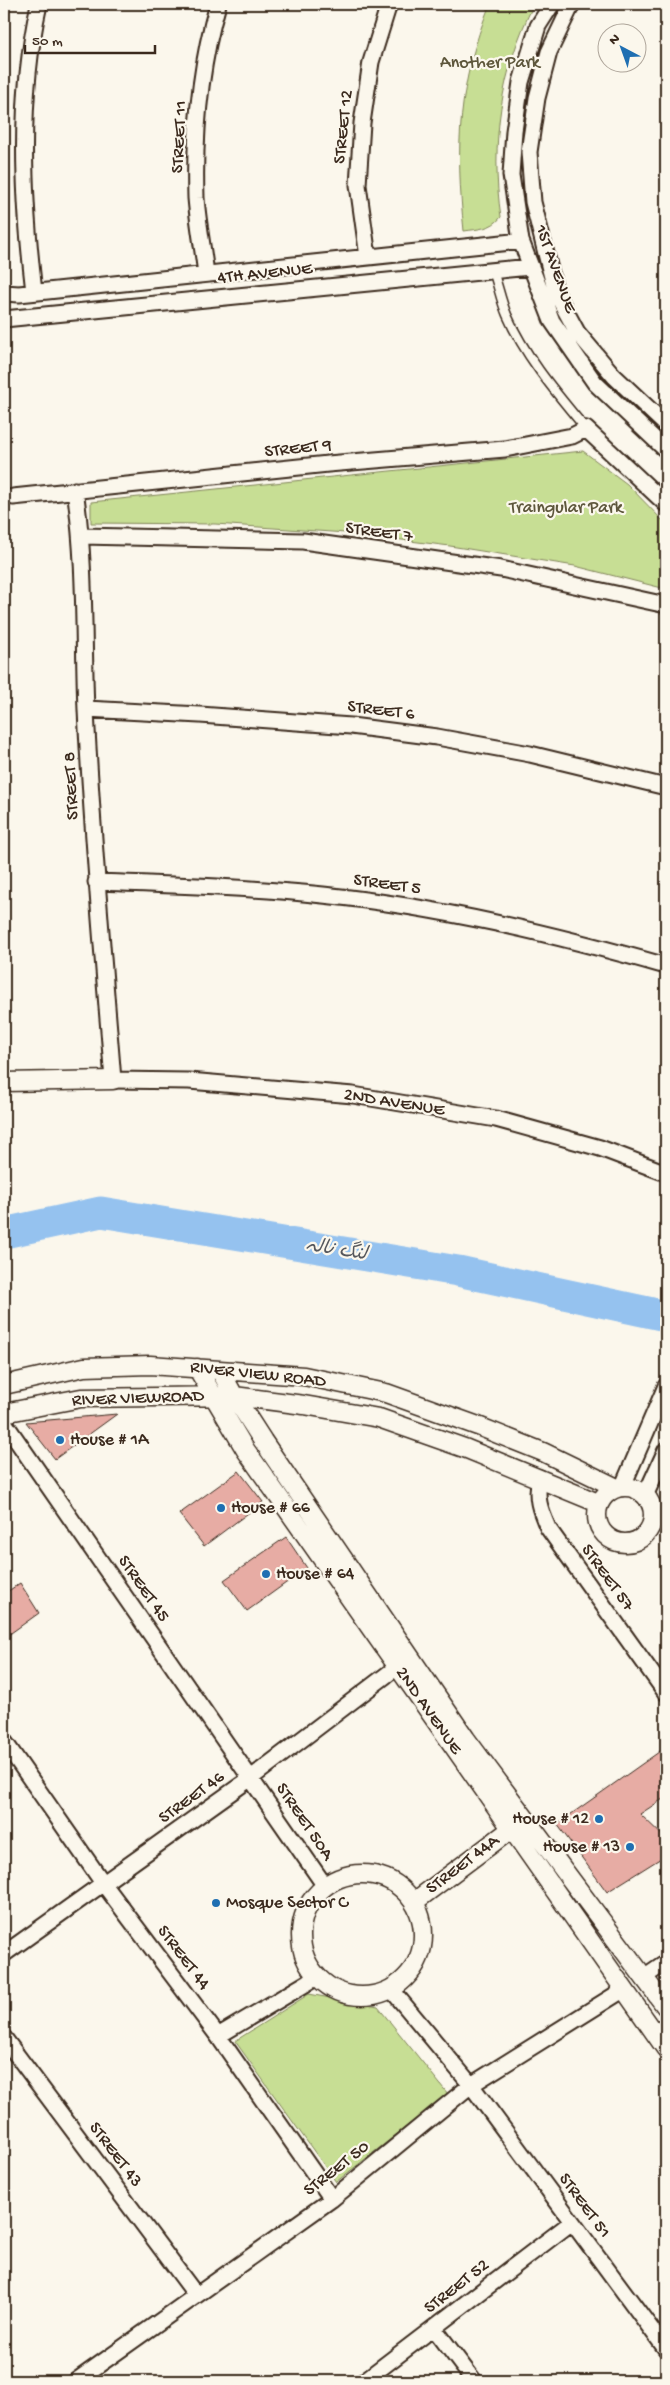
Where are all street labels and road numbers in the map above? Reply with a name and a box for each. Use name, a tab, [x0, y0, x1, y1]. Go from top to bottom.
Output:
street label: STREET 12	[330, 89, 358, 165]
street label: STREET 11	[168, 100, 192, 174]
street label: 1ST AVENUE	[529, 221, 581, 317]
street label: 4TH AVENUE	[217, 259, 314, 289]
street label: STREET 9	[263, 435, 333, 463]
street label: STREET 7	[344, 518, 415, 548]
street label: STREET 6	[346, 696, 417, 726]
street label: STREET 8	[60, 751, 84, 821]
street label: STREET 5	[352, 870, 422, 900]
street label: 2ND AVENUE	[342, 1085, 447, 1121]
street label: RIVER VIEW ROAD	[189, 1357, 327, 1393]
street label: RIVER VIEWROAD	[72, 1386, 205, 1412]
street label: STREET 57	[576, 1541, 639, 1616]
street label: STREET 45	[113, 1552, 173, 1626]
street label: 2ND AVENUE	[390, 1663, 466, 1759]
street label: STREET 46	[155, 1767, 230, 1829]
street label: STREET 50A	[271, 1779, 338, 1866]
street label: STREET 44A	[422, 1830, 505, 1899]
street label: STREET 44	[152, 1922, 214, 1995]
street label: STREET 43	[84, 2118, 146, 2192]
street label: STREET 50	[300, 2137, 374, 2201]
street label: STREET 51	[553, 2169, 615, 2243]
street label: STREET 52	[420, 2255, 494, 2319]

